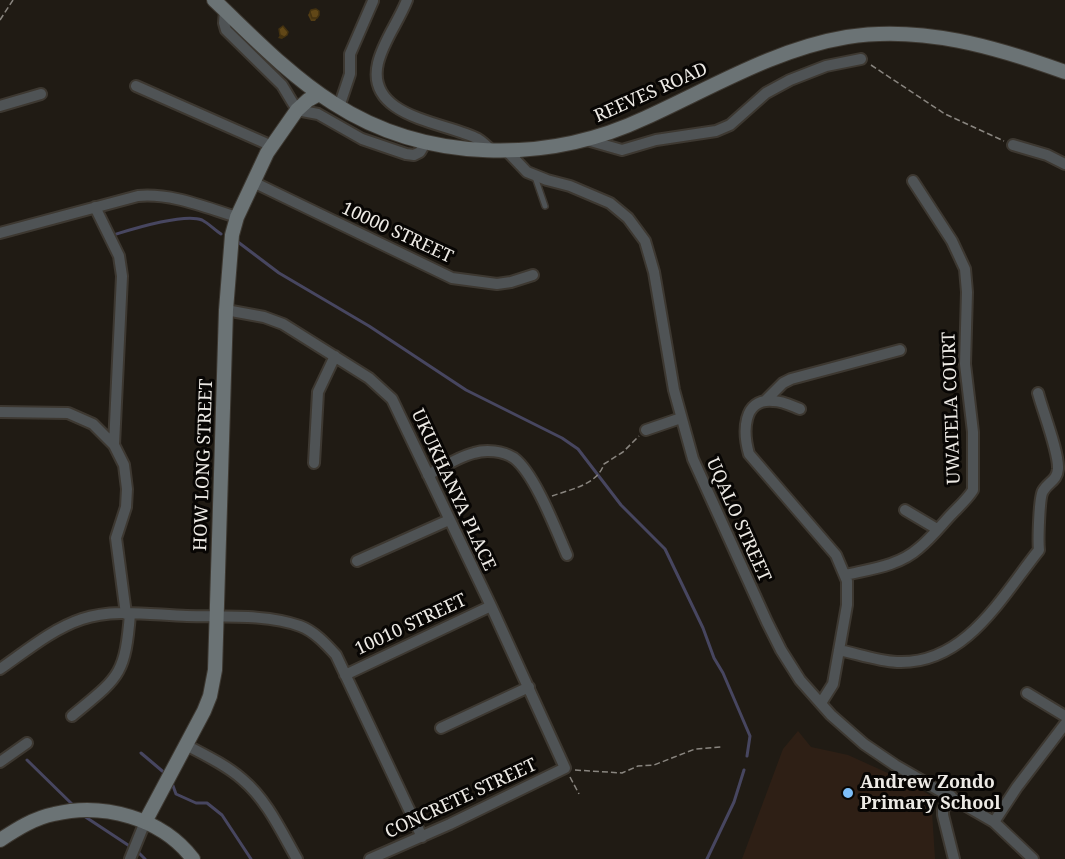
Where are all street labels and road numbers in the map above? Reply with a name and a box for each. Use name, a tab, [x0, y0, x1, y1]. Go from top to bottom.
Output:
street label: REEVES ROAD	[591, 58, 711, 128]
street label: 10000 STREET	[338, 198, 456, 268]
street label: UWATELA COURT	[939, 331, 965, 485]
street label: HOW LONG STREET	[190, 378, 218, 552]
street label: UKUKHANYA PLACE	[406, 406, 500, 574]
street label: UQALO STREET	[701, 455, 775, 585]
street label: 10010 STREET	[352, 590, 470, 660]
street label: CONCRETE STREET	[382, 754, 540, 844]

